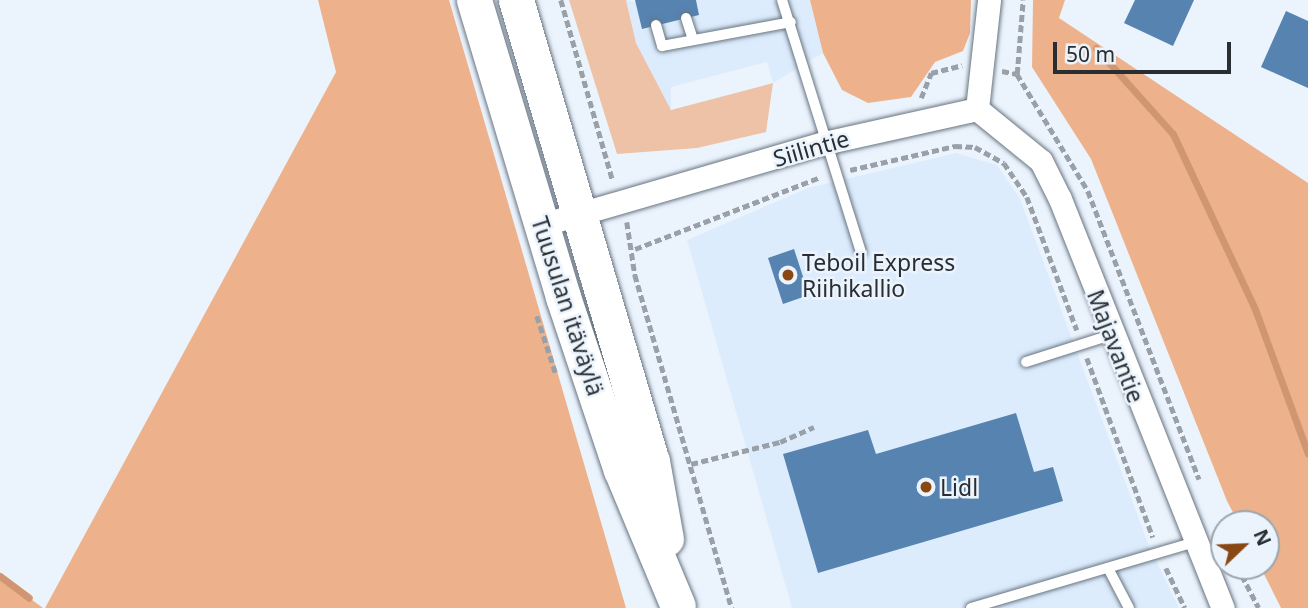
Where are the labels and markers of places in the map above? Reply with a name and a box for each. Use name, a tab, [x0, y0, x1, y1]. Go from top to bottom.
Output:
place label: Teboil Express Riihikallio	[802, 248, 955, 302]
marker: Teboil Express Riihikallio	[780, 267, 796, 283]
place label: Lidl	[940, 473, 978, 501]
marker: Lidl	[918, 479, 934, 495]

